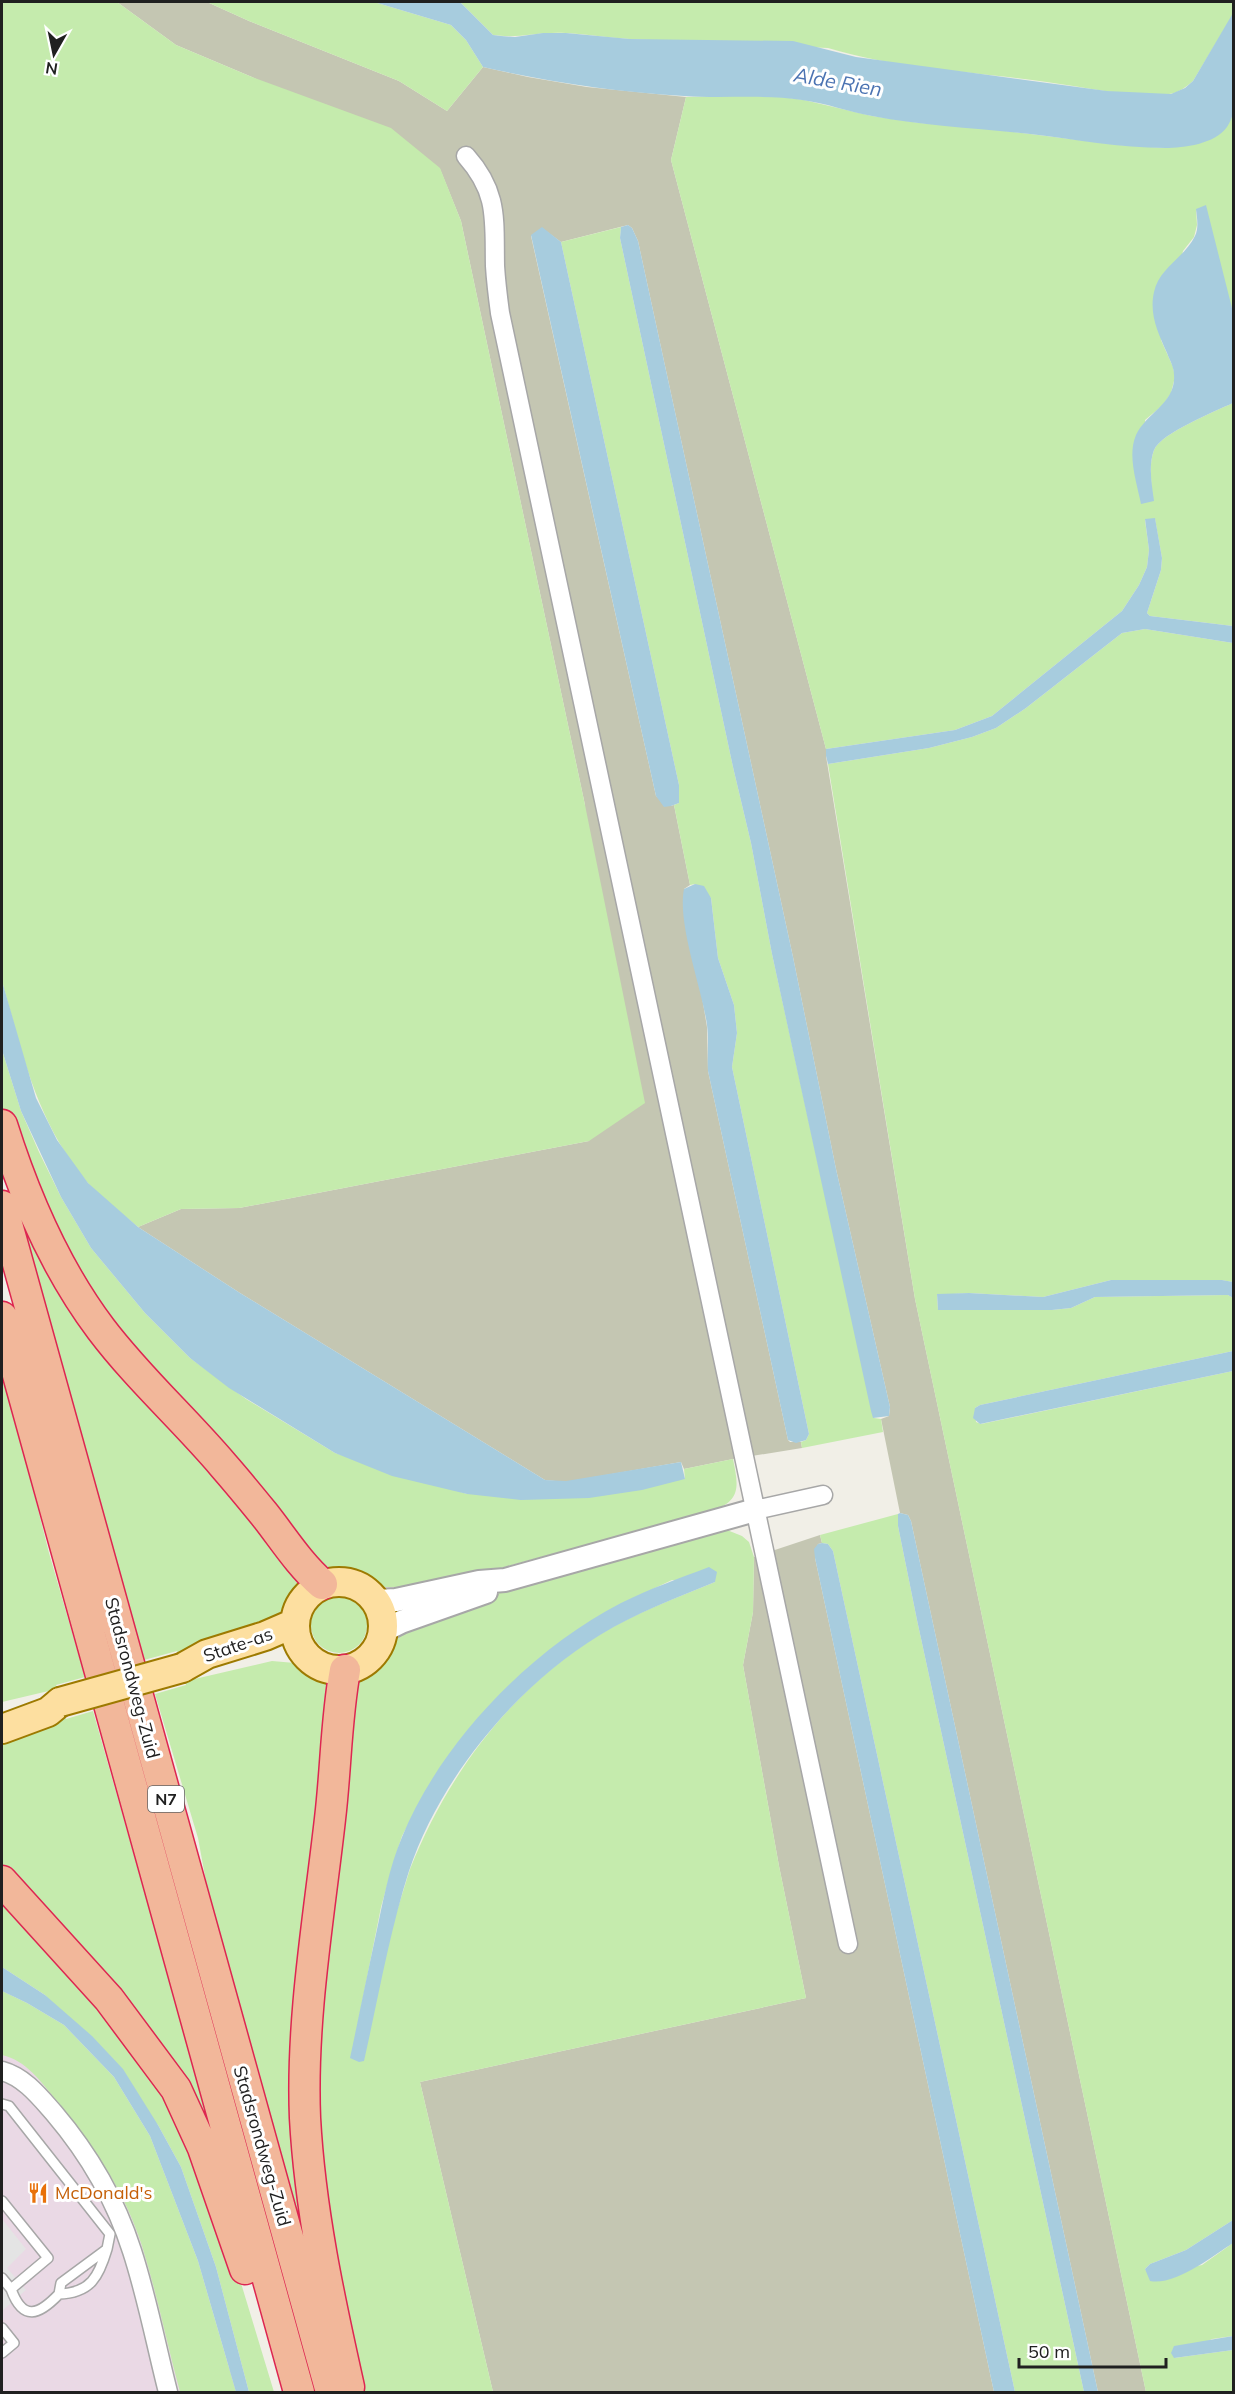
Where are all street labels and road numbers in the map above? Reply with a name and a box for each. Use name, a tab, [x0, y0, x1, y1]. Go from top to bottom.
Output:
street label: Stadsrondweg-Zuid	[100, 1595, 165, 1761]
street label: State-as	[200, 1622, 276, 1667]
road number: N7	[148, 1786, 184, 1812]
street label: Stadsrondweg-Zuid	[229, 2063, 296, 2229]

